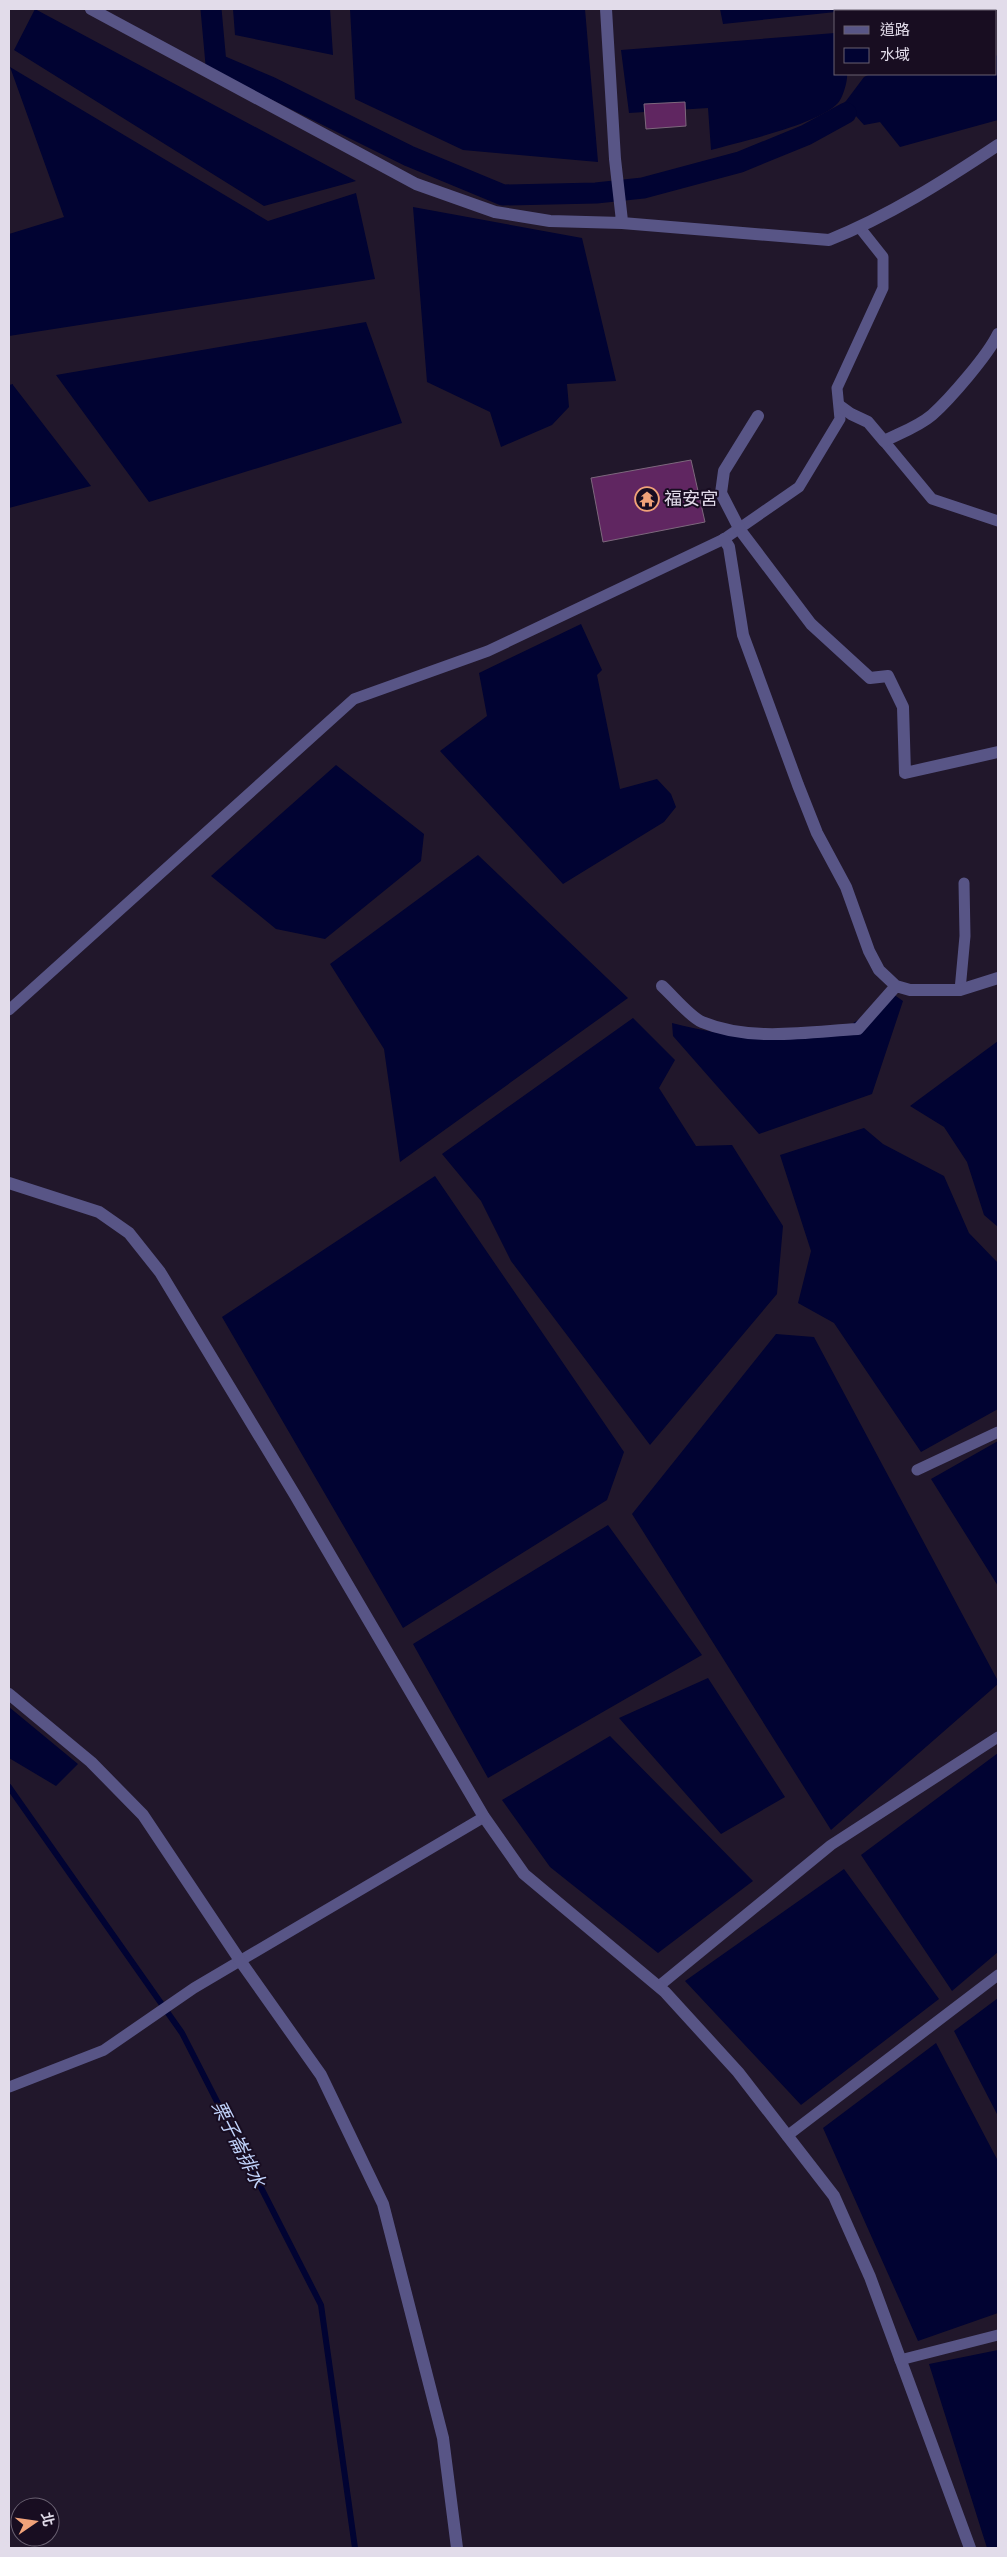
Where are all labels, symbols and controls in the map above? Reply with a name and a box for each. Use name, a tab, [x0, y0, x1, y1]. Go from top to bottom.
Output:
legend	[834, 10, 997, 75]
text: 道路	[880, 19, 910, 40]
text: 水域	[880, 44, 910, 65]
temple icon: 福安宮	[634, 486, 660, 512]
place label: 福安宮	[664, 486, 718, 511]
water label: 栗子崙排水	[206, 2096, 273, 2193]
north arrow	[10, 2497, 60, 2547]
text: 北	[37, 2510, 58, 2528]

